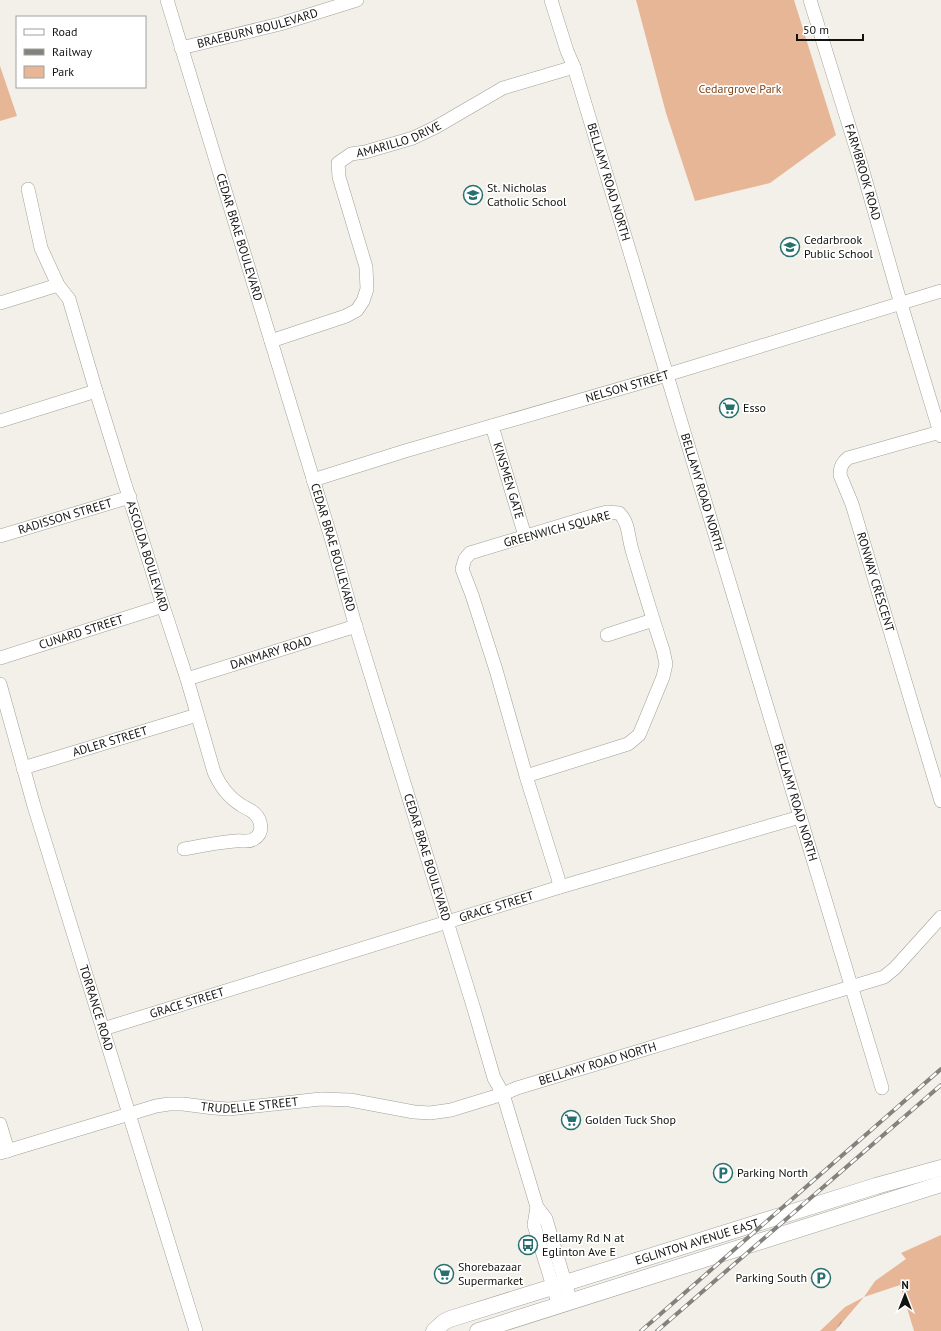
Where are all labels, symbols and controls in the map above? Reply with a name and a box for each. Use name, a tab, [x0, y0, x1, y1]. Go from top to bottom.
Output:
street label: BRAEBURN BOULEVARD	[195, 5, 320, 51]
legend	[16, 16, 146, 88]
scale bar	[797, 16, 863, 42]
text: 50 m	[803, 22, 829, 37]
text: Road	[52, 24, 77, 39]
text: Railway	[52, 44, 92, 59]
text: Park	[52, 64, 74, 79]
park label: Cedargrove Park	[699, 81, 782, 96]
street label: AMARILLO DRIVE	[355, 118, 444, 160]
street label: BELLAMY ROAD NORTH	[584, 121, 634, 243]
street label: FARMBROOK ROAD	[842, 122, 885, 222]
street label: CEDAR BRAE BOULEVARD	[213, 171, 266, 303]
place label: St. Nicholas Catholic School	[487, 180, 567, 209]
school or university icon: St. Nicholas Catholic School	[462, 184, 484, 206]
place label: Cedarbrook Public School	[804, 232, 873, 261]
school or university icon: Cedarbrook Public School	[779, 236, 801, 258]
street label: NELSON STREET	[584, 367, 671, 405]
supermarket icon: Esso	[718, 397, 740, 419]
place label: Esso	[743, 400, 766, 415]
street label: BELLAMY ROAD NORTH	[678, 431, 728, 553]
street label: KINSMEN GATE	[490, 440, 527, 521]
street label: CEDAR BRAE BOULEVARD	[308, 481, 359, 613]
street label: RADISSON STREET	[16, 495, 114, 537]
street label: ASCOLDA BOULEVARD	[124, 499, 172, 614]
street label: GREENWICH SQUARE	[502, 507, 612, 550]
street label: RONWAY CRESCENT	[854, 530, 898, 634]
street label: CUNARD STREET	[37, 611, 125, 652]
street label: DANMARY ROAD	[228, 632, 314, 672]
street label: ADLER STREET	[71, 722, 150, 759]
street label: BELLAMY ROAD NORTH	[771, 742, 821, 863]
street label: CEDAR BRAE BOULEVARD	[401, 792, 454, 923]
street label: GRACE STREET	[457, 888, 536, 925]
street label: TORRANCE ROAD	[76, 963, 117, 1053]
street label: GRACE STREET	[148, 984, 226, 1021]
street label: BELLAMY ROAD NORTH	[537, 1038, 658, 1088]
street label: TRUDELLE STREET	[200, 1093, 299, 1116]
supermarket icon: Golden Tuck Shop	[560, 1109, 582, 1131]
place label: Golden Tuck Shop	[585, 1112, 676, 1127]
parking icon: Parking North	[712, 1162, 734, 1184]
place label: Parking North	[737, 1165, 808, 1180]
street label: EGLINTON AVENUE EAST	[633, 1215, 761, 1268]
place label: Bellamy Rd N at Eglinton Ave E	[542, 1230, 624, 1259]
bus stop icon: Bellamy Rd N at Eglinton Ave E	[517, 1234, 539, 1256]
place label: Shorebazaar Supermarket	[458, 1259, 523, 1288]
supermarket icon: Shorebazaar Supermarket	[433, 1263, 455, 1285]
parking icon: Parking South	[810, 1267, 832, 1289]
place label: Parking South	[736, 1270, 807, 1285]
north arrow	[885, 1275, 925, 1315]
text: N	[901, 1278, 909, 1292]

